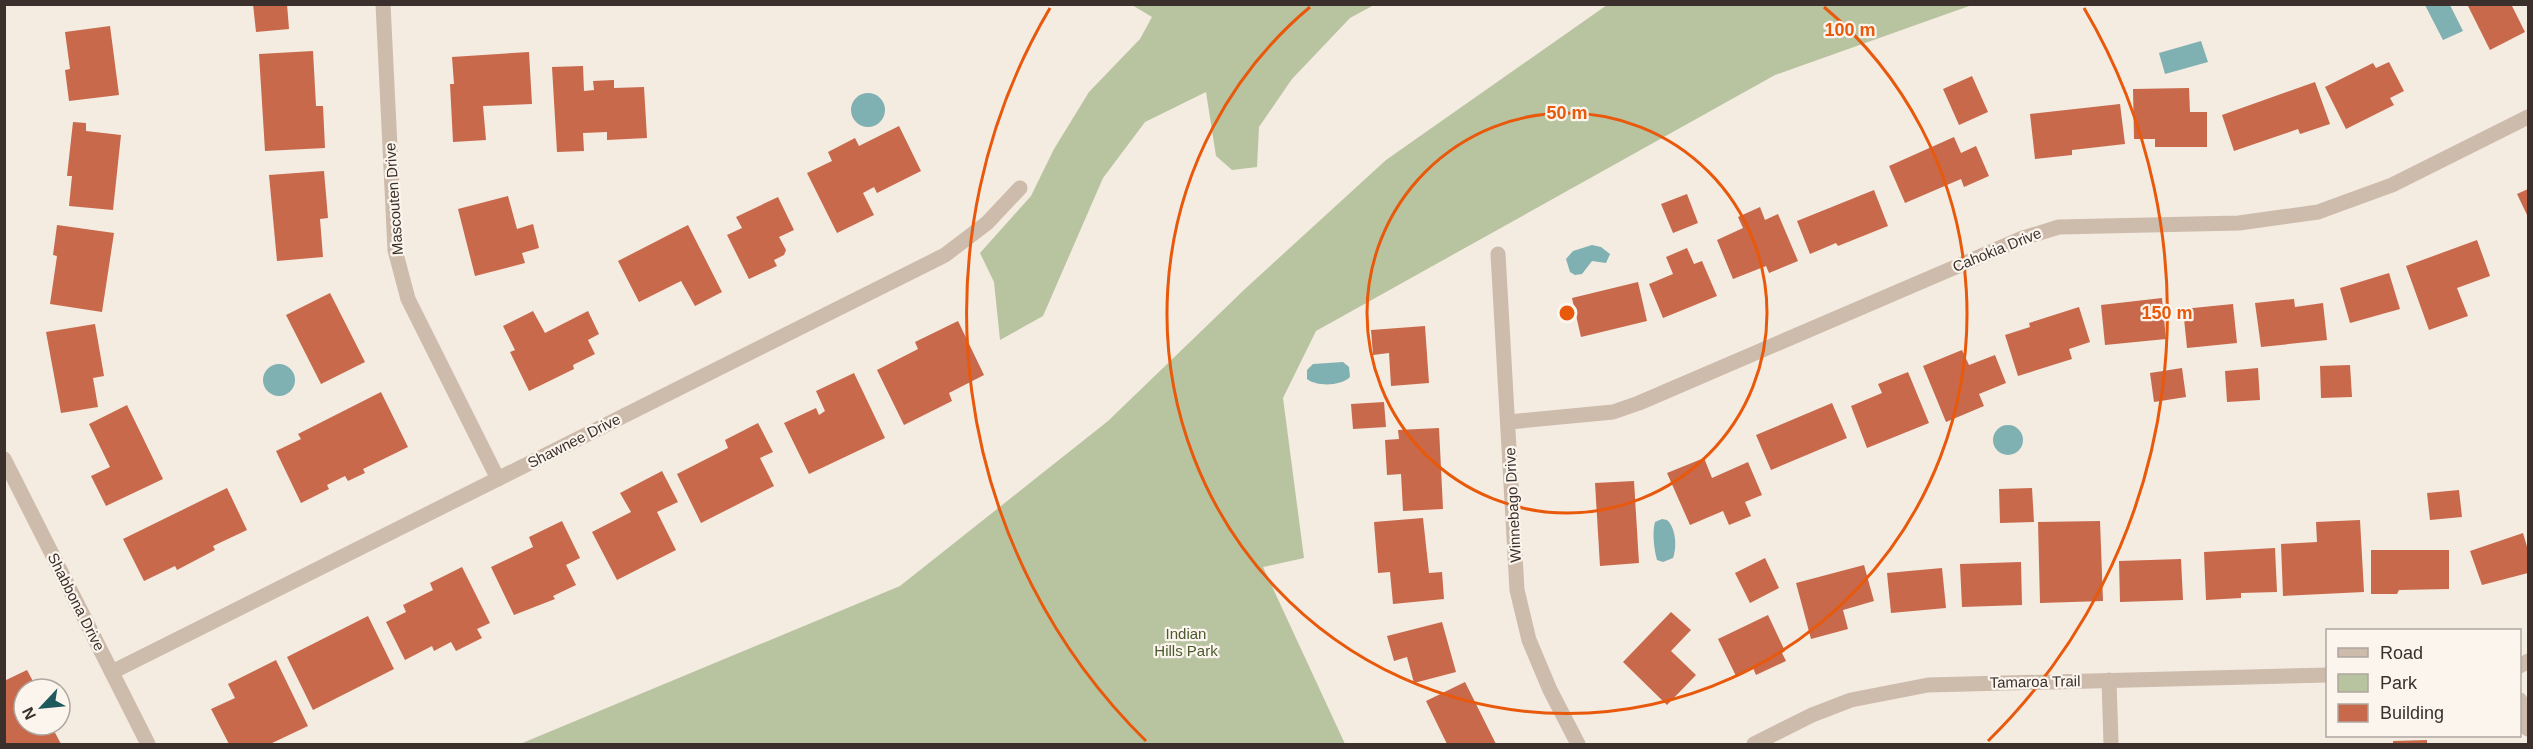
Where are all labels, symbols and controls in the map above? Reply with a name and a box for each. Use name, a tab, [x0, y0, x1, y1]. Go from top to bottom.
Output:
text: 100 m	[1824, 20, 1876, 40]
text: 50 m	[1546, 103, 1588, 123]
street label: Mascouten Drive	[381, 142, 406, 256]
street label: Cahokia Drive	[1950, 224, 2044, 275]
centre of rings	[1557, 303, 1577, 323]
text: 150 m	[2141, 303, 2193, 323]
street label: Shawnee Drive	[525, 410, 623, 471]
street label: Winnebago Drive	[1501, 447, 1524, 563]
street label: Shabbona Drive	[44, 550, 108, 654]
park label: Indian Hills Park	[1154, 625, 1218, 659]
legend	[2326, 629, 2521, 737]
text: Road	[2380, 643, 2423, 663]
street label: Tamaroa Trail	[1989, 672, 2081, 691]
text: Park	[2380, 673, 2418, 693]
north arrow	[12, 677, 72, 737]
text: Building	[2380, 703, 2444, 723]
text: N	[19, 704, 39, 722]

